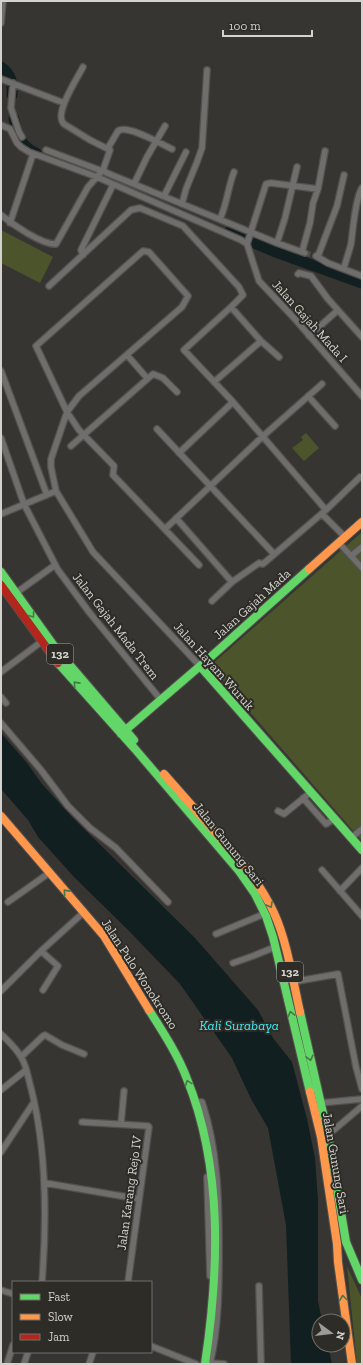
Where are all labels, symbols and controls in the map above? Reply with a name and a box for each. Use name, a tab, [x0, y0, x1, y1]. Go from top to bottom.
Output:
scale bar	[223, 12, 312, 38]
text: 100 m	[229, 19, 261, 33]
street label: Jalan Gajah Mada I	[269, 277, 351, 366]
street label: Jalan Gajah Mada	[211, 565, 295, 643]
street label: Jalan Gajah Mada Trem	[69, 570, 163, 684]
one-way arrow	[27, 611, 35, 618]
street label: Jalan Hayam Wuruk	[171, 619, 258, 713]
road number: 132	[47, 644, 73, 664]
one-way arrow	[74, 681, 81, 689]
street label: Jalan Gunung Sari	[191, 799, 267, 889]
one-way arrow	[63, 889, 70, 896]
one-way arrow	[265, 901, 273, 908]
street label: Jalan Pulo Wonokromo	[99, 916, 181, 1032]
road number: 132	[277, 962, 303, 982]
one-way arrow	[288, 1010, 296, 1017]
water label: Kali Surabaya	[199, 1017, 279, 1034]
one-way arrow	[305, 1054, 313, 1061]
one-way arrow	[185, 1079, 193, 1086]
street label: Jalan Gunung Sari	[320, 1111, 352, 1215]
street label: Jalan Karang Rejo IV	[114, 1134, 146, 1251]
legend	[12, 1281, 152, 1353]
text: Fast	[48, 1290, 71, 1304]
one-way arrow	[339, 1294, 348, 1301]
text: Slow	[48, 1310, 74, 1324]
north arrow	[311, 1313, 351, 1353]
text: Jam	[48, 1330, 70, 1344]
text: N	[333, 1330, 348, 1342]

